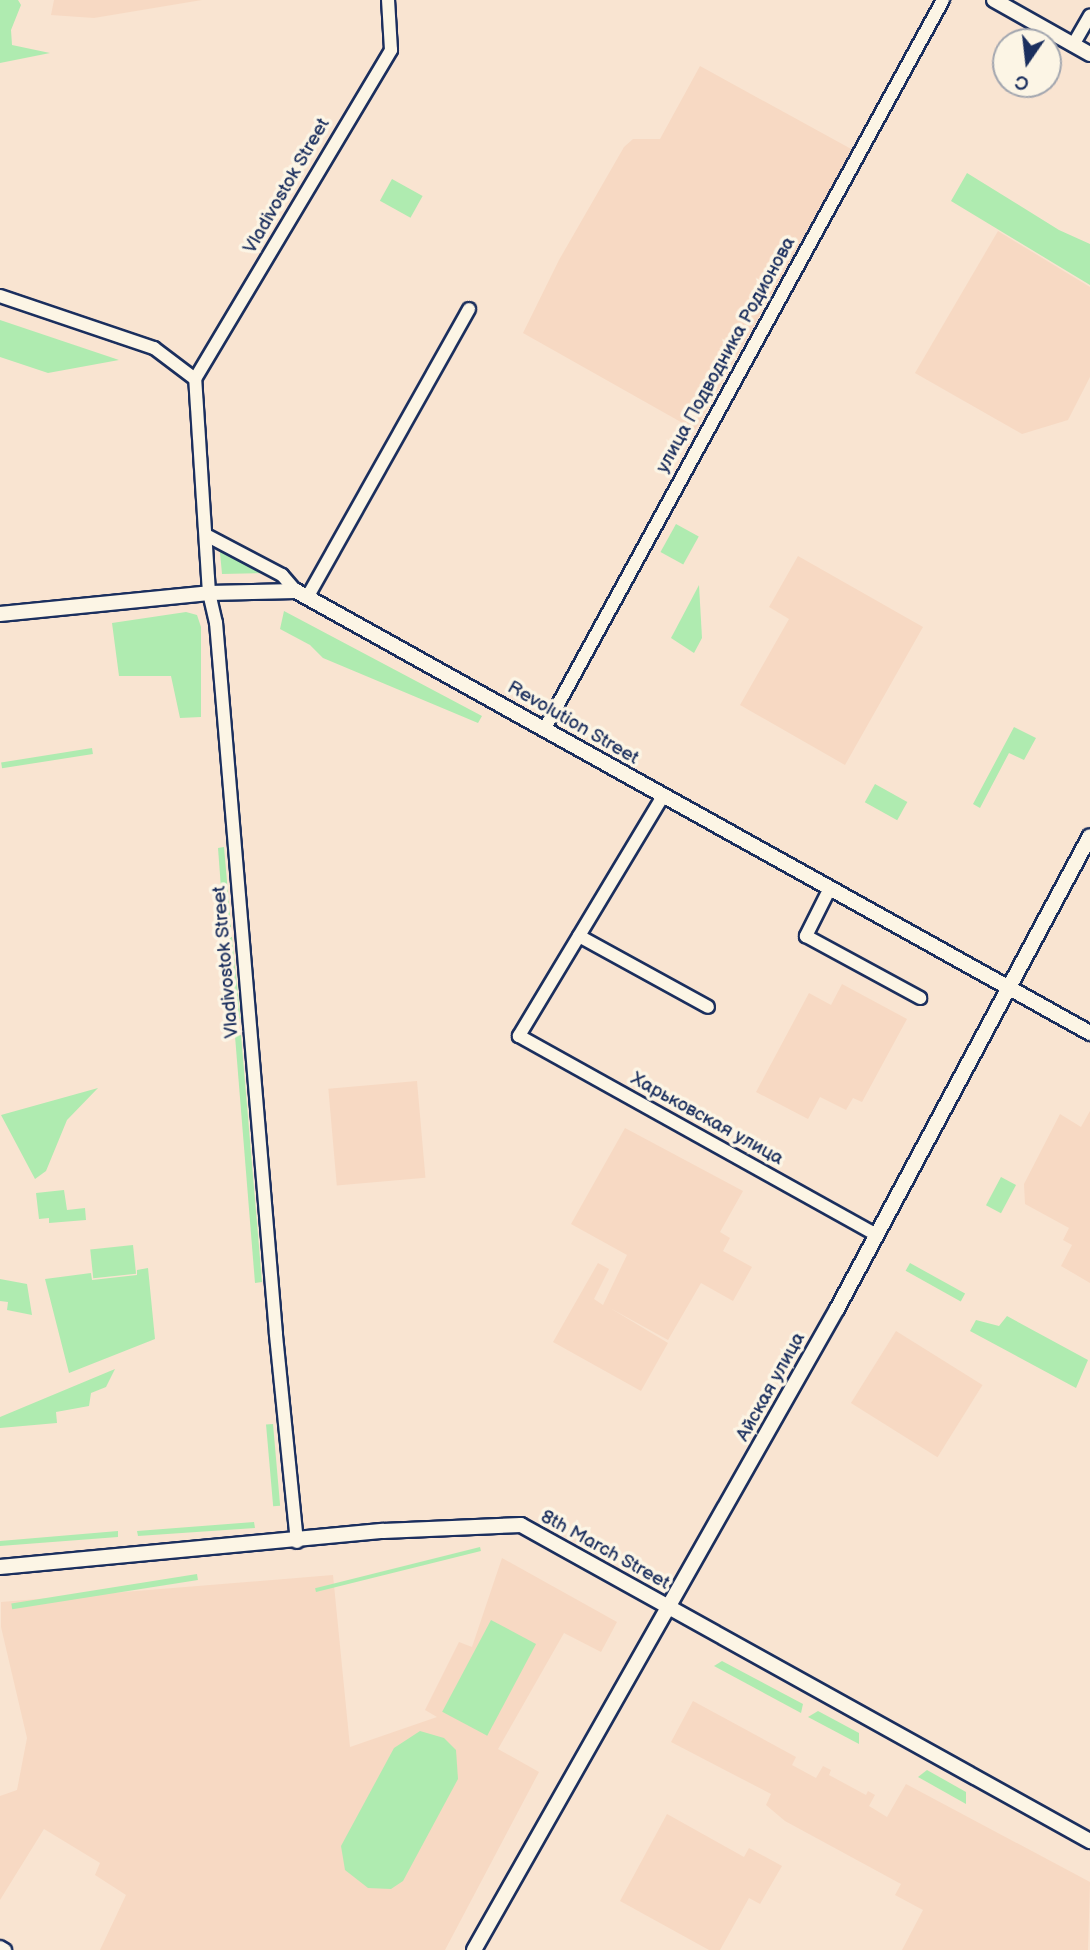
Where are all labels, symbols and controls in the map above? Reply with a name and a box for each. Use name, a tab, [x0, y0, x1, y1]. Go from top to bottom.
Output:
north arrow	[992, 28, 1062, 98]
text: С	[1013, 69, 1031, 95]
street label: Vladivostok Street	[239, 114, 335, 258]
street label: улица Подводника Родионова	[651, 233, 801, 477]
street label: Revolution Street	[503, 676, 643, 770]
street label: Vladivostok Street	[208, 885, 244, 1039]
street label: Харьковская улица	[627, 1068, 787, 1170]
street label: Айская улица	[732, 1329, 810, 1445]
street label: 8th March Street	[536, 1505, 674, 1595]

